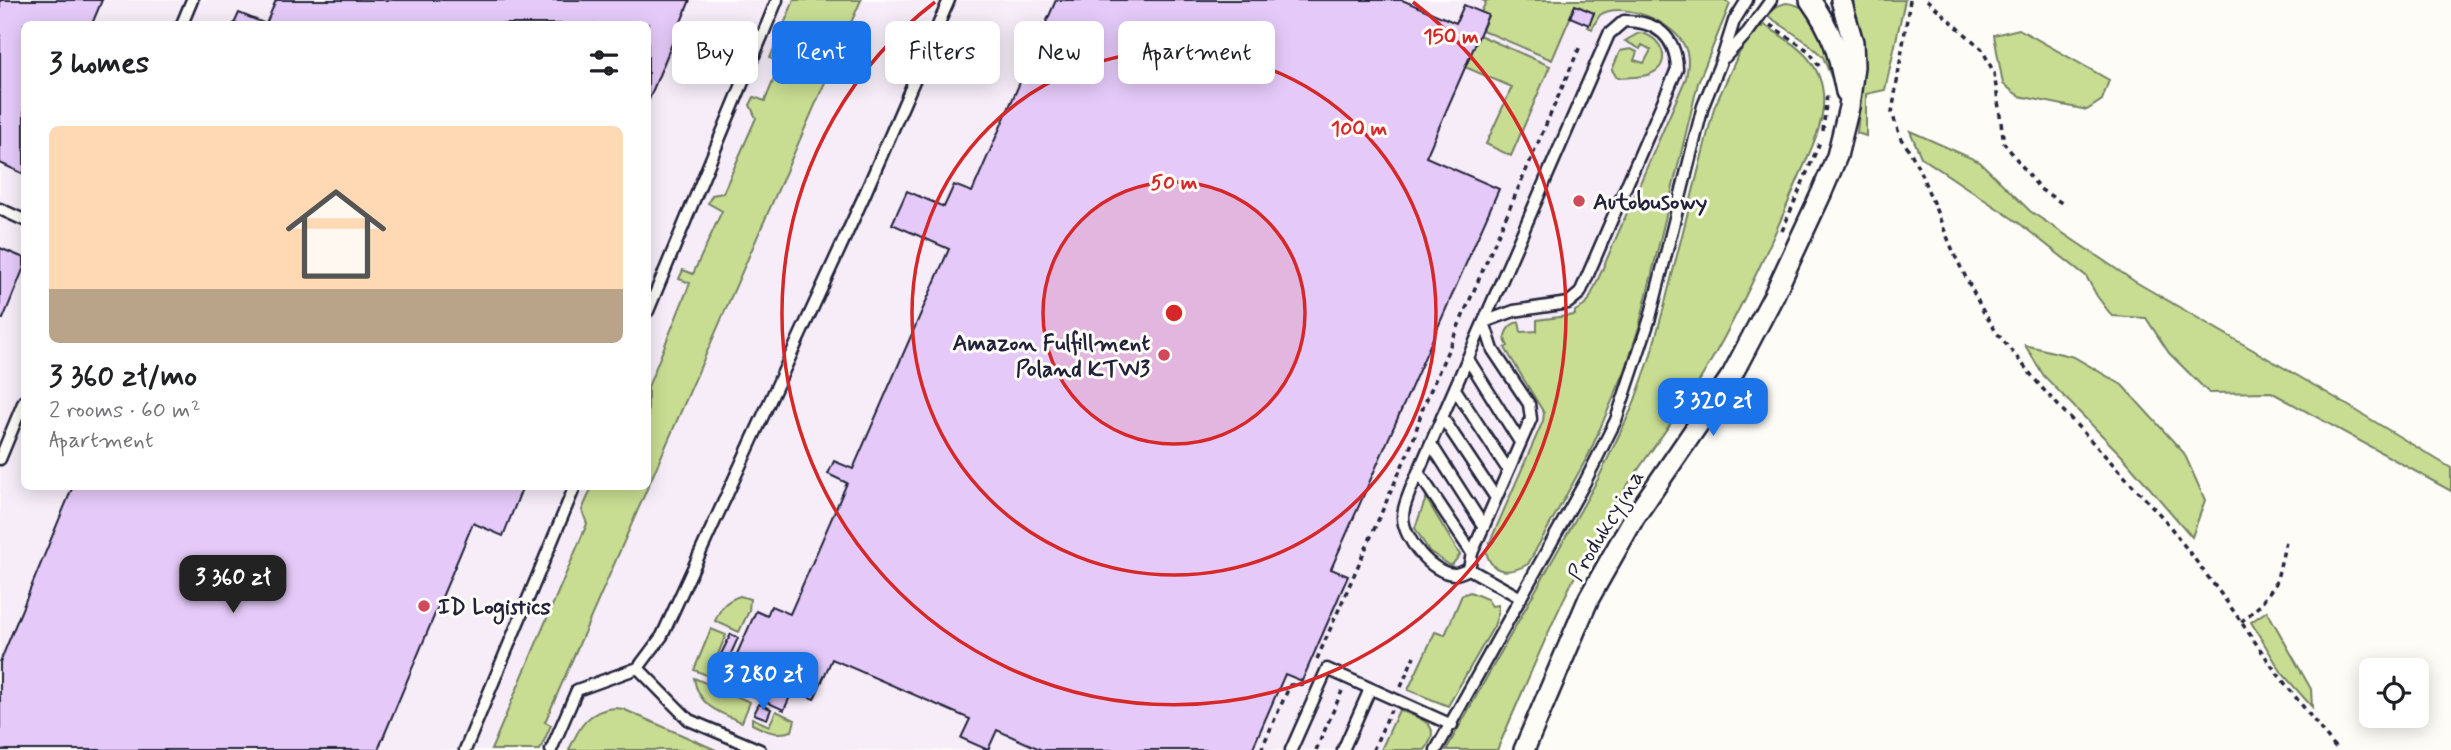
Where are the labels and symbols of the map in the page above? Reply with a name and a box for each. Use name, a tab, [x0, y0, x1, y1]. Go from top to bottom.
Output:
text: 150 m	[1423, 23, 1479, 51]
text: 100 m	[1331, 115, 1387, 143]
text: 50 m	[1151, 169, 1198, 197]
place label: Autobusowy	[1593, 188, 1707, 218]
marker: Autobusowy	[1571, 193, 1587, 209]
centre of rings	[1162, 301, 1186, 325]
place label: Amazon Fulfillment Poland KTW3	[953, 329, 1151, 385]
marker: Amazon Fulfillment Poland KTW3	[1156, 347, 1172, 363]
pin: 3 320 zł	[1641, 378, 1785, 438]
street label: Produkcyjna	[1562, 465, 1652, 587]
pin: 3 360 zł	[161, 556, 305, 615]
place label: ID Logistics	[438, 593, 552, 625]
marker: ID Logistics	[416, 598, 432, 614]
pin: 3 280 zł	[691, 652, 835, 712]

